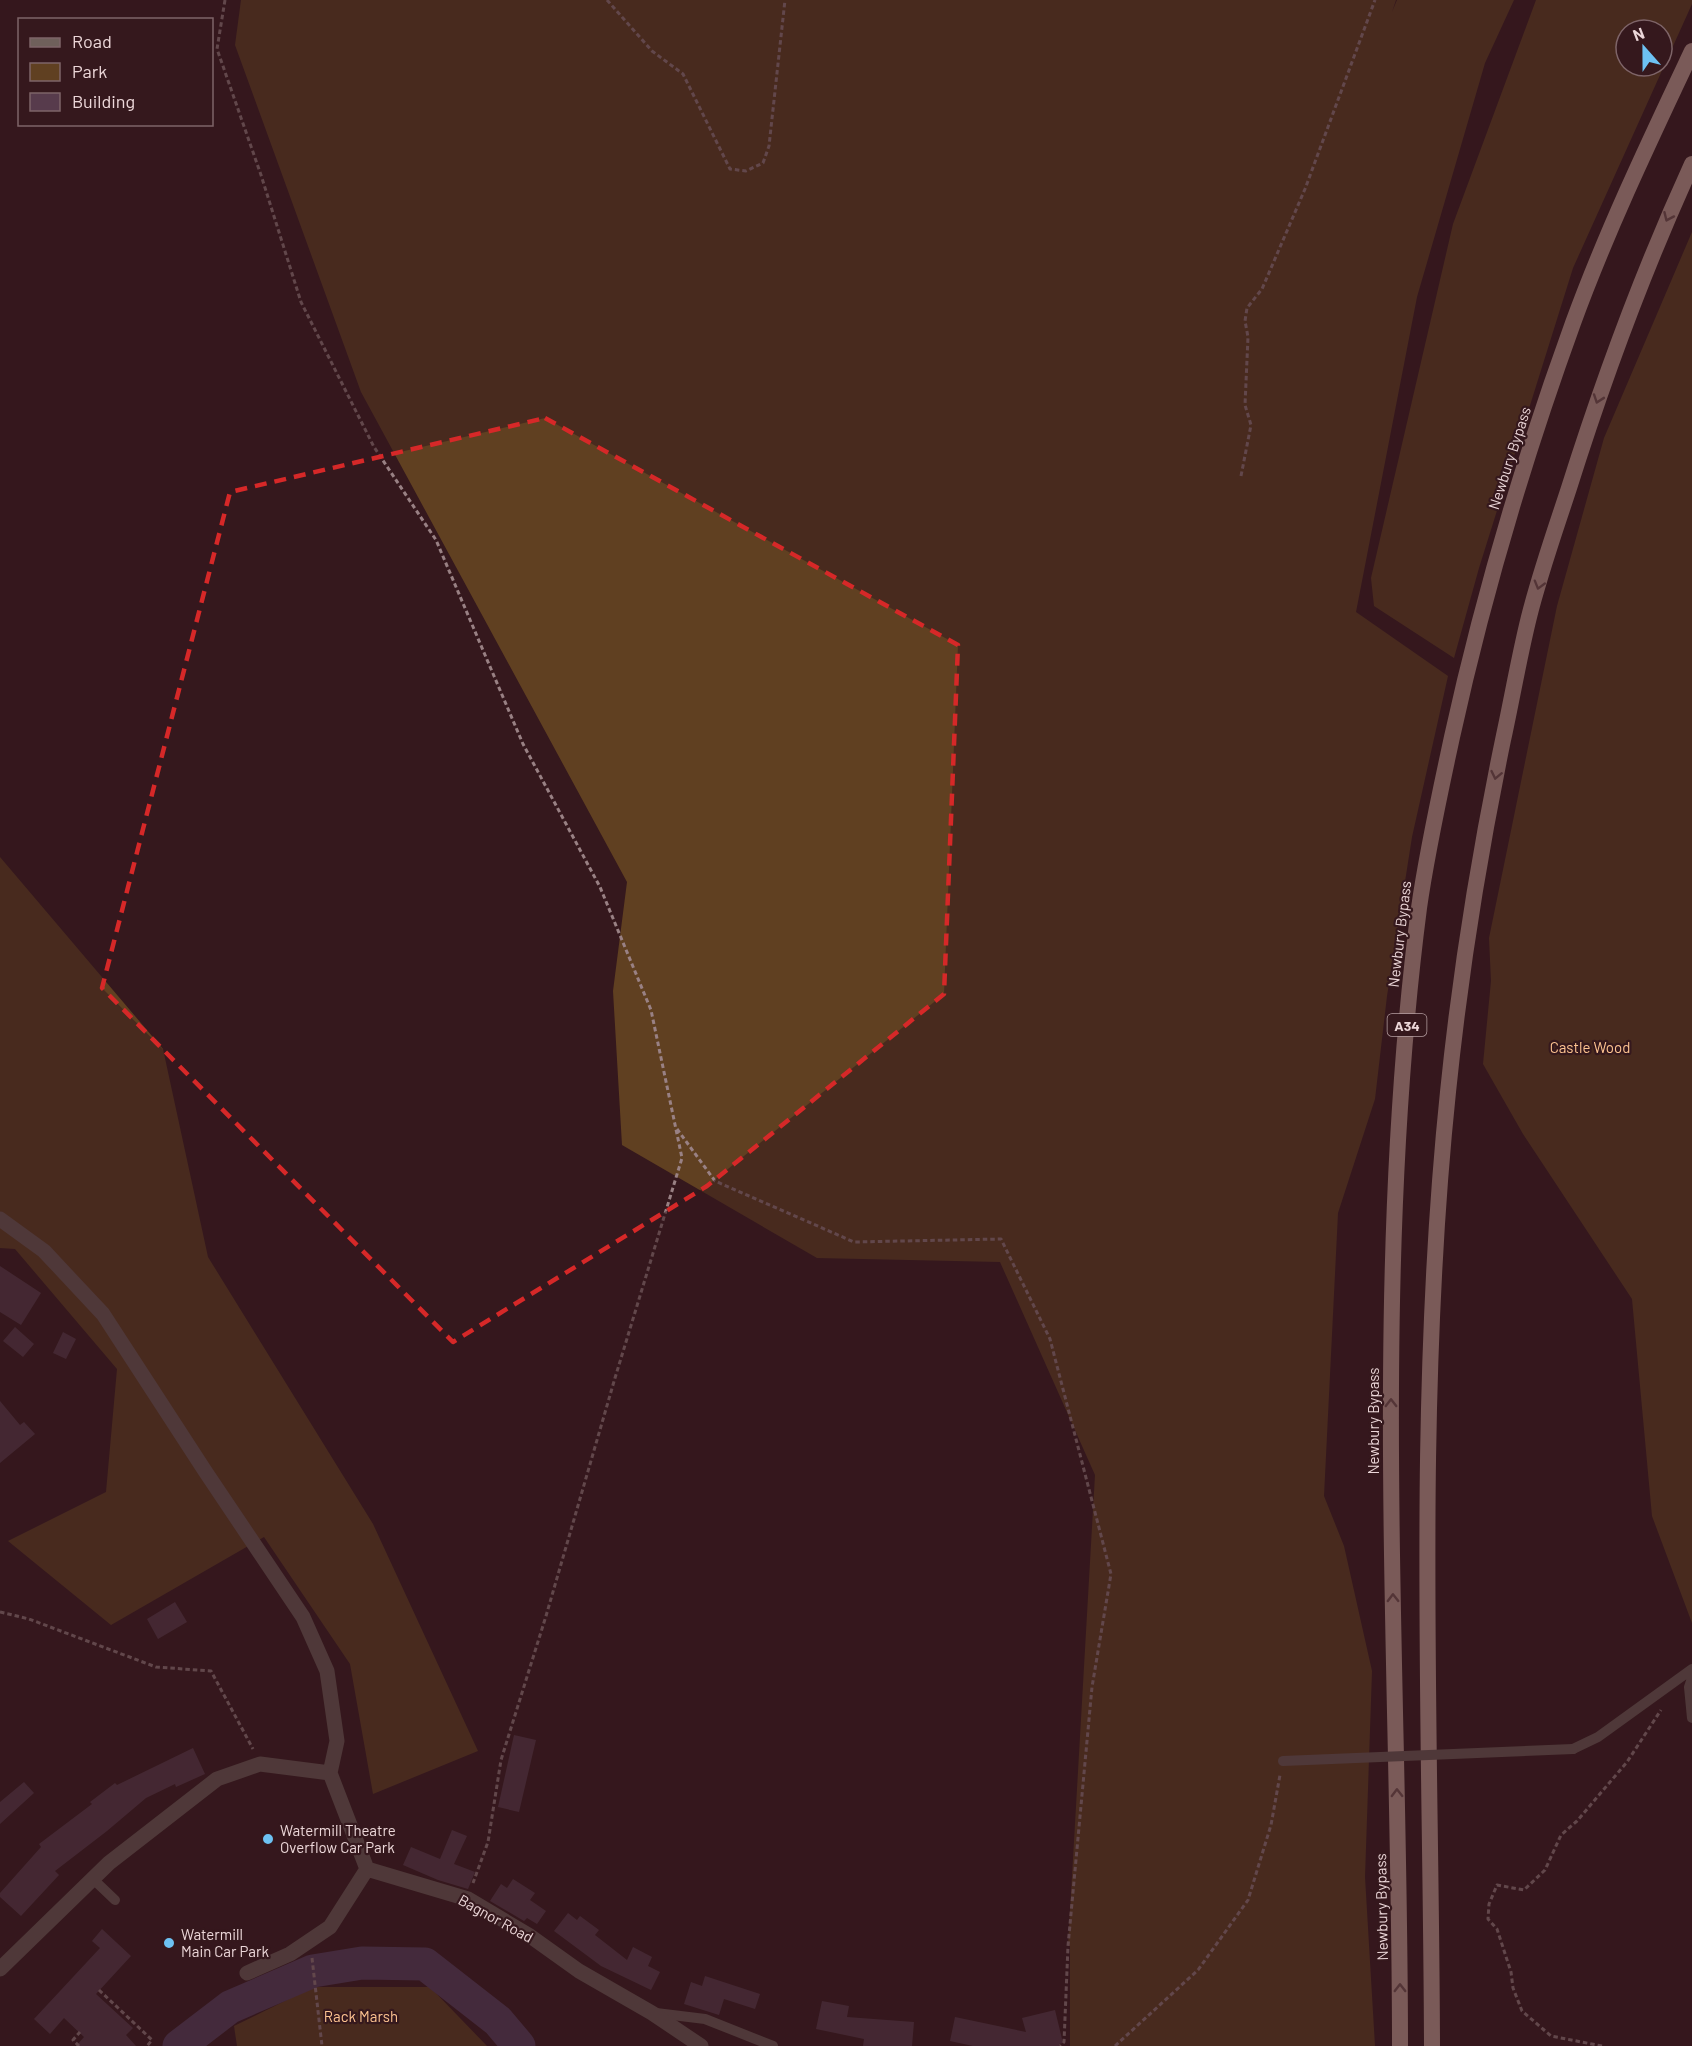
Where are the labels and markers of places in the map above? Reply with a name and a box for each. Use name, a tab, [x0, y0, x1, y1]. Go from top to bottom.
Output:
place label: Watermill Theatre Overflow Car Park	[280, 1821, 396, 1856]
marker: Watermill Theatre Overflow Car Park	[261, 1832, 275, 1846]
place label: Watermill Main Car Park	[181, 1925, 269, 1960]
marker: Watermill Main Car Park	[162, 1936, 176, 1950]

